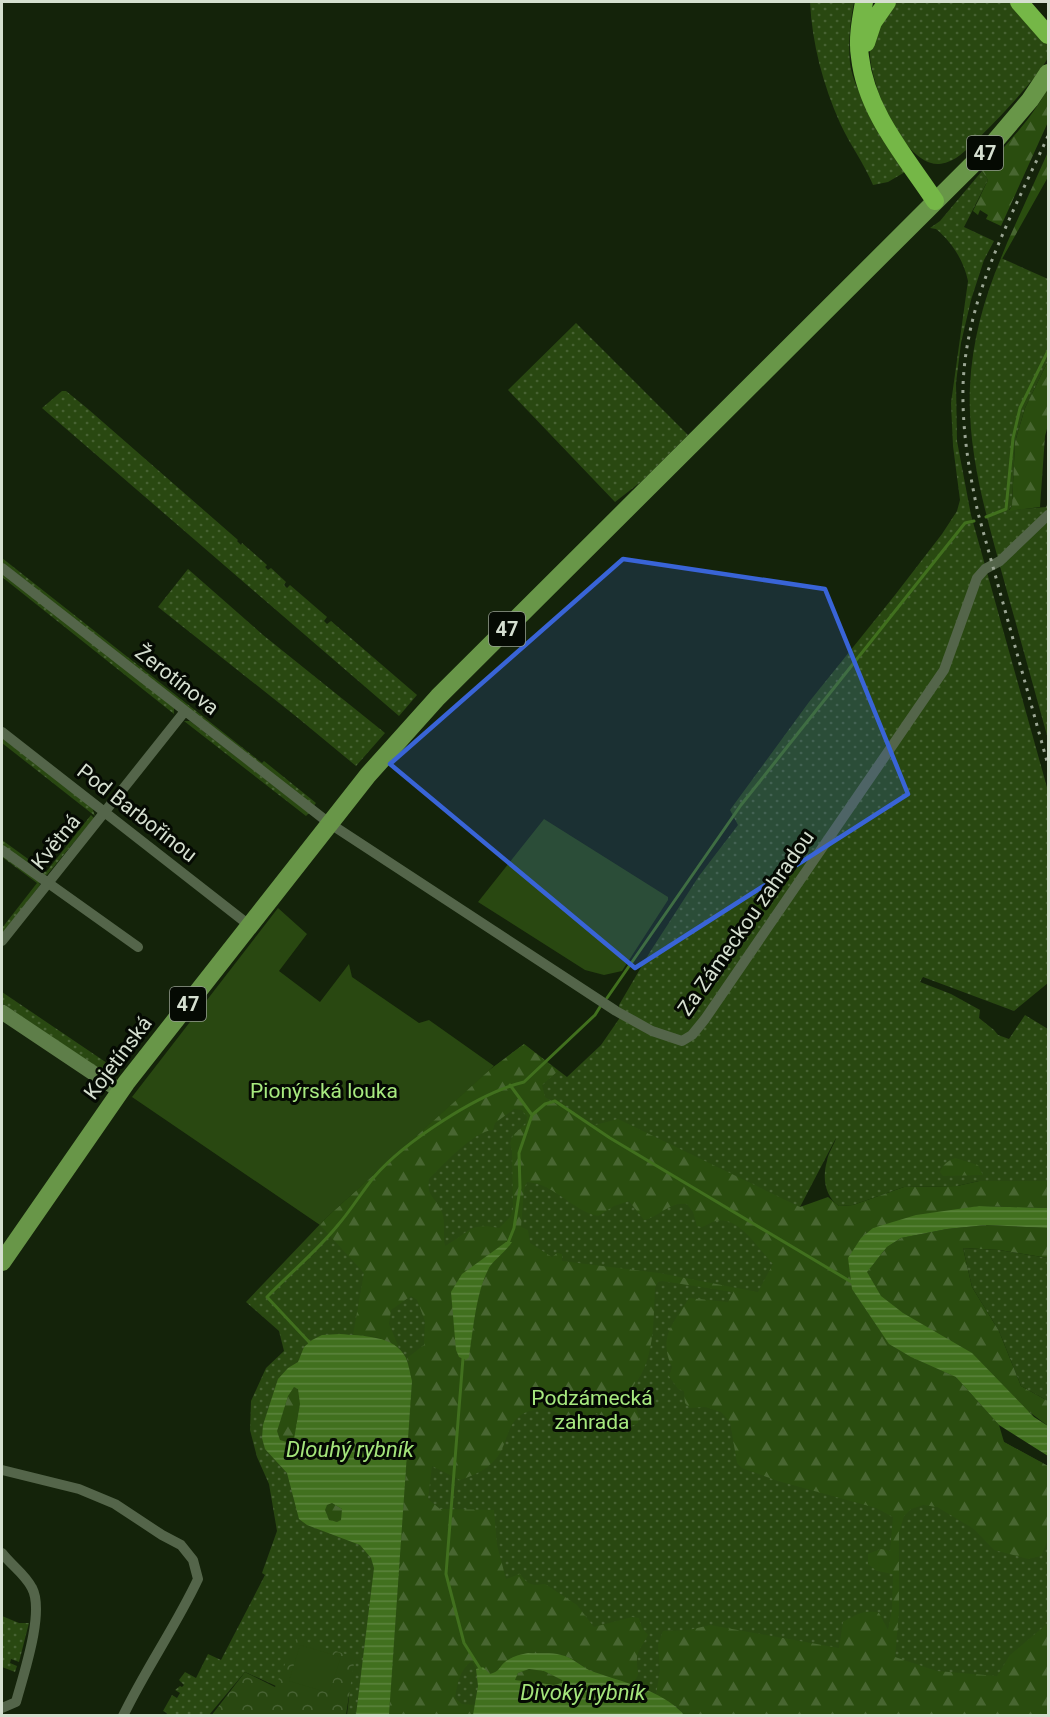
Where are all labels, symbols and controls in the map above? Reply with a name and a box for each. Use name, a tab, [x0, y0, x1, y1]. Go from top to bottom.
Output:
road number: 47	[967, 136, 1003, 170]
road number: 47	[489, 612, 525, 646]
street label: Žerotínova	[130, 640, 224, 720]
street label: Pod Barbořinou	[73, 759, 201, 867]
street label: Květná	[27, 810, 85, 874]
street label: Za Zámeckou zahradou	[673, 826, 819, 1020]
road number: 47	[170, 987, 206, 1021]
street label: Kojetínská	[79, 1012, 157, 1104]
park label: Pionýrská louka	[250, 1079, 398, 1103]
park label: Podzámecká zahrada	[531, 1386, 653, 1434]
water label: Dlouhý rybník	[286, 1437, 415, 1462]
water label: Divoký rybník	[520, 1680, 647, 1705]

